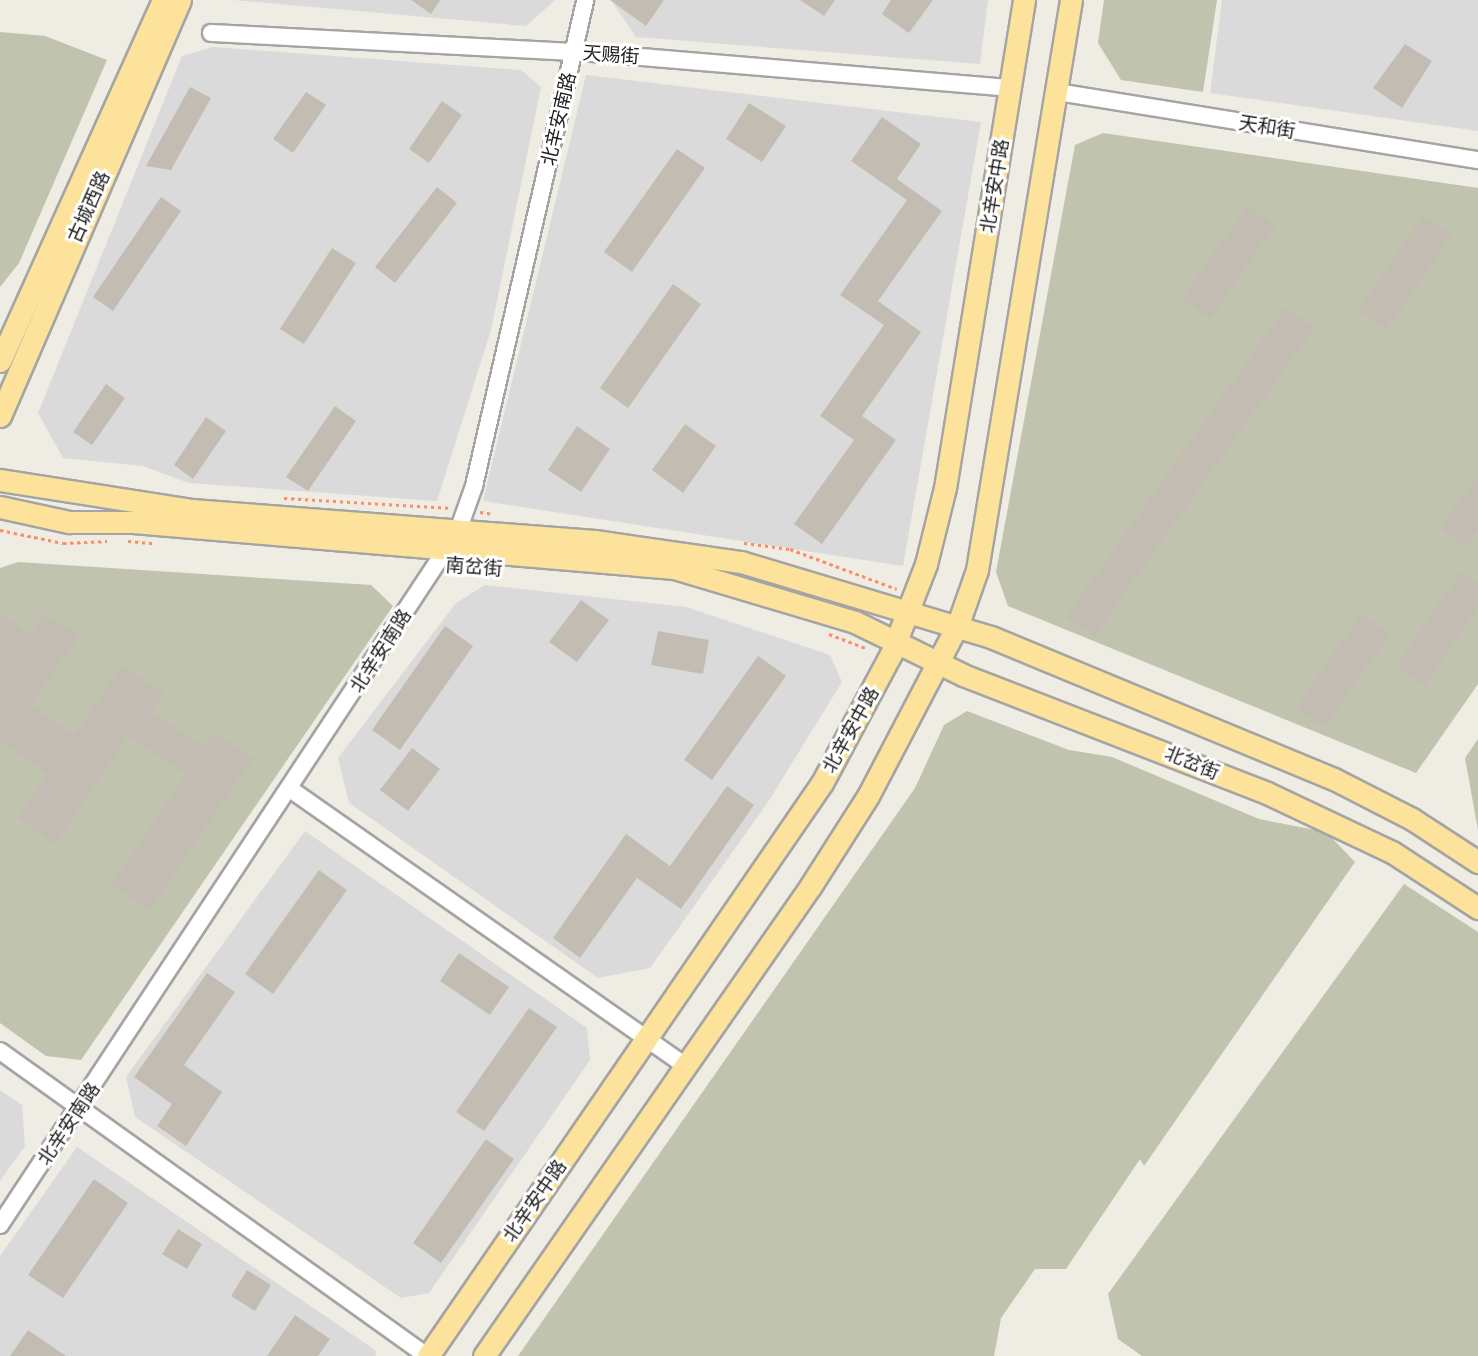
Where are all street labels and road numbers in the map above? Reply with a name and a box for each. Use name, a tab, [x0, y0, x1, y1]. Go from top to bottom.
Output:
street label: 天赐街	[582, 42, 640, 68]
street label: 北辛安南路	[537, 70, 581, 168]
street label: 天和街	[1237, 111, 1297, 143]
street label: 北辛安中路	[976, 137, 1014, 235]
street label: 古城西路	[63, 168, 115, 246]
street label: 南岔街	[445, 554, 503, 580]
street label: 北辛安南路	[346, 605, 416, 697]
street label: 北辛安中路	[818, 683, 884, 777]
street label: 北岔街	[1161, 742, 1223, 784]
street label: 北辛安南路	[33, 1078, 105, 1170]
street label: 北辛安中路	[498, 1156, 572, 1246]

